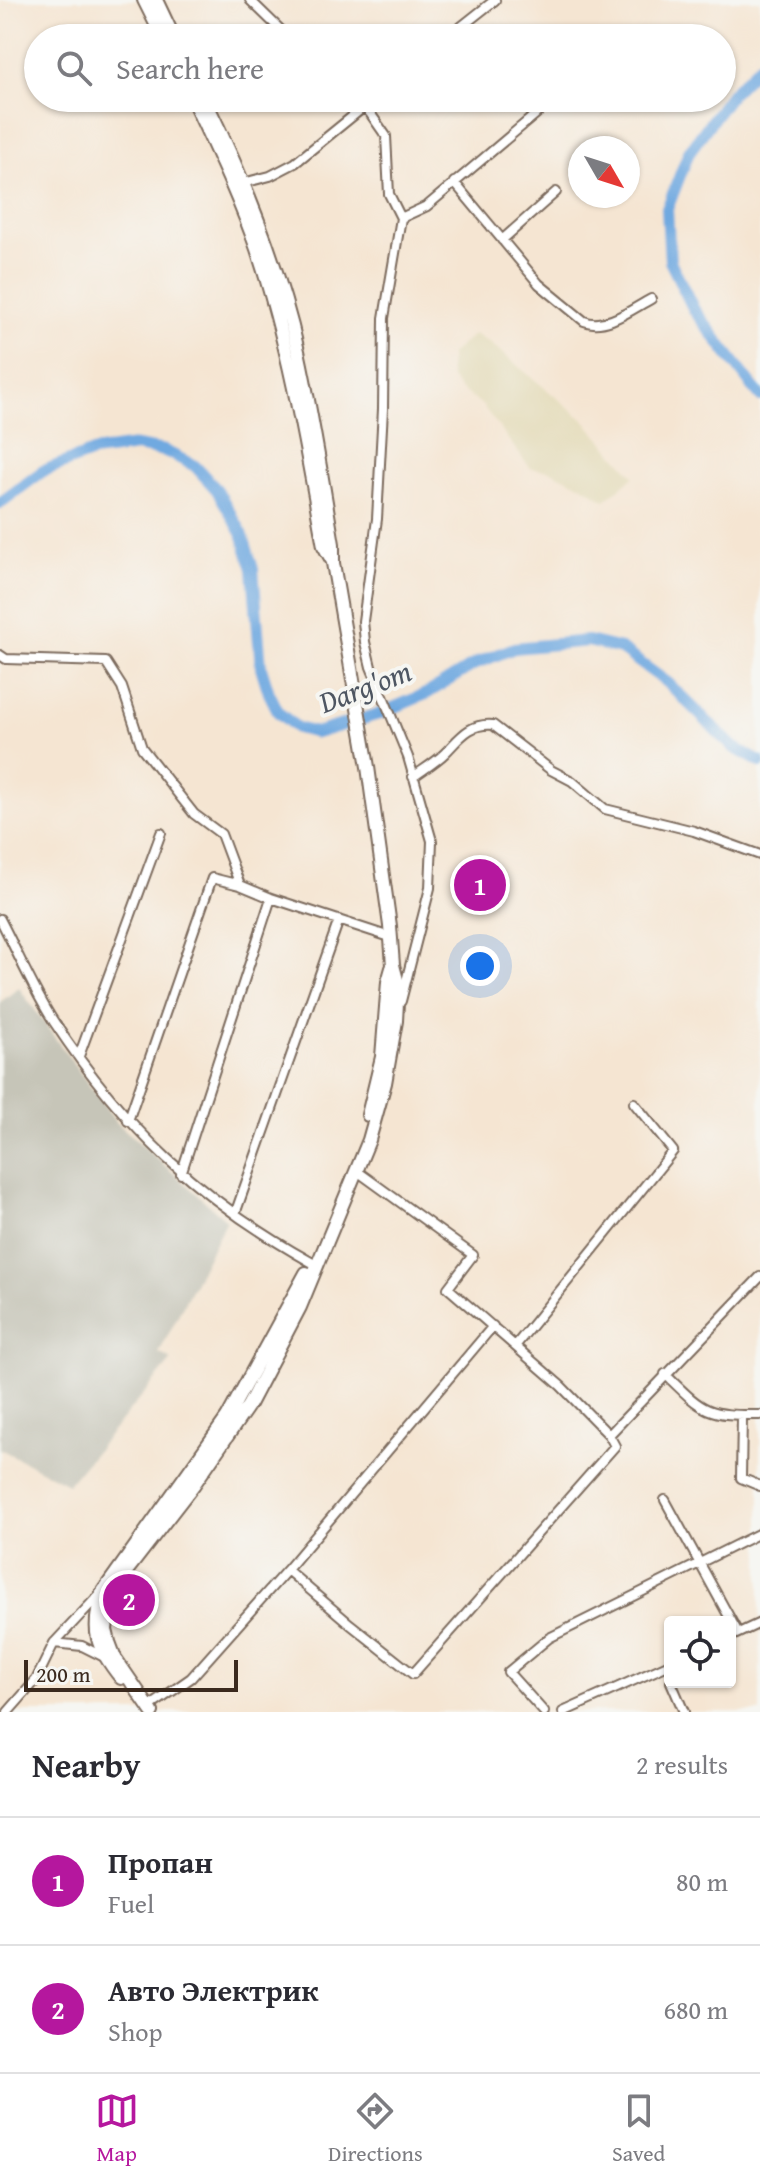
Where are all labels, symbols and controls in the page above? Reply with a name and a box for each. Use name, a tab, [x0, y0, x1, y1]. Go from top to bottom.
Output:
search box	[24, 24, 736, 112]
icon: search	[52, 46, 96, 90]
text: Search here	[116, 46, 264, 90]
north arrow	[568, 136, 640, 208]
water label: Darg'om	[311, 648, 418, 724]
pin: 1	[454, 855, 506, 915]
your location	[460, 946, 500, 986]
pin: 2	[103, 1570, 155, 1630]
map controls	[664, 1616, 736, 1688]
button: locate	[664, 1616, 736, 1688]
scale bar	[24, 1656, 238, 1692]
text: 200 m	[36, 1658, 91, 1690]
text: Nearby	[32, 1740, 141, 1789]
text: 2 results	[636, 1745, 728, 1784]
text: Пропан	[108, 1840, 213, 1884]
text: 1	[51, 1862, 65, 1901]
text: 80 m	[676, 1862, 728, 1901]
text: Fuel	[108, 1884, 154, 1923]
text: Авто Электрик	[108, 1968, 319, 2012]
text: 2	[51, 1990, 65, 2029]
text: 680 m	[663, 1990, 728, 2029]
text: Shop	[108, 2012, 163, 2051]
tab: Map	[95, 2089, 139, 2169]
tab: Directions	[328, 2089, 423, 2169]
tab: Saved	[612, 2089, 665, 2169]

